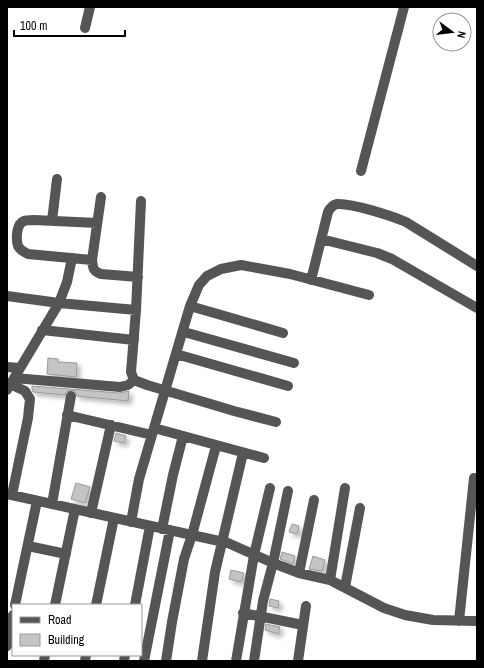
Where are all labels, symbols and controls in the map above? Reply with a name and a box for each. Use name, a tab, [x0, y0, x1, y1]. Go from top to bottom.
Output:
scale bar	[14, 12, 125, 38]
north arrow	[432, 12, 472, 52]
text: 100 m	[20, 18, 47, 34]
text: N	[454, 30, 469, 40]
legend	[12, 604, 142, 656]
text: Road	[48, 612, 72, 628]
text: Building	[48, 632, 85, 648]

